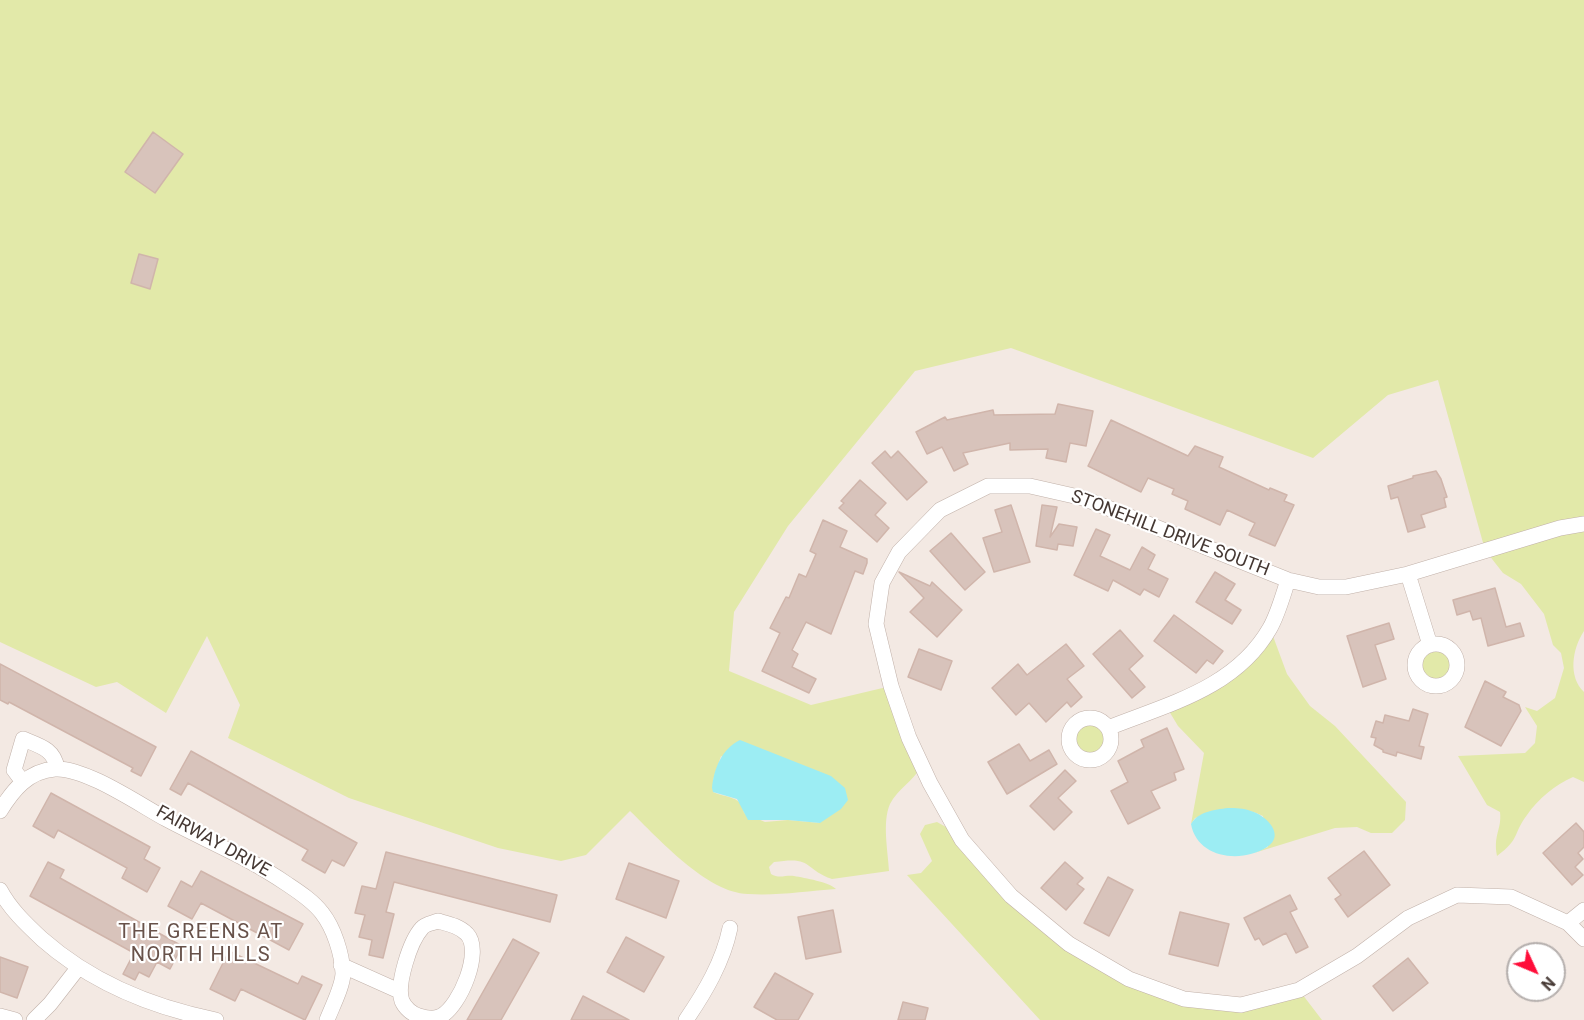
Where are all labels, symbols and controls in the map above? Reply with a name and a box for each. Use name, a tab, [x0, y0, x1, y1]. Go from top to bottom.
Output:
street label: STONEHILL DRIVE SOUTH	[1068, 486, 1272, 582]
street label: FAIRWAY DRIVE	[152, 802, 274, 882]
district label: THE GREENS AT NORTH HILLS	[118, 921, 284, 968]
north arrow	[1506, 942, 1566, 1002]
text: N	[1537, 973, 1559, 994]

